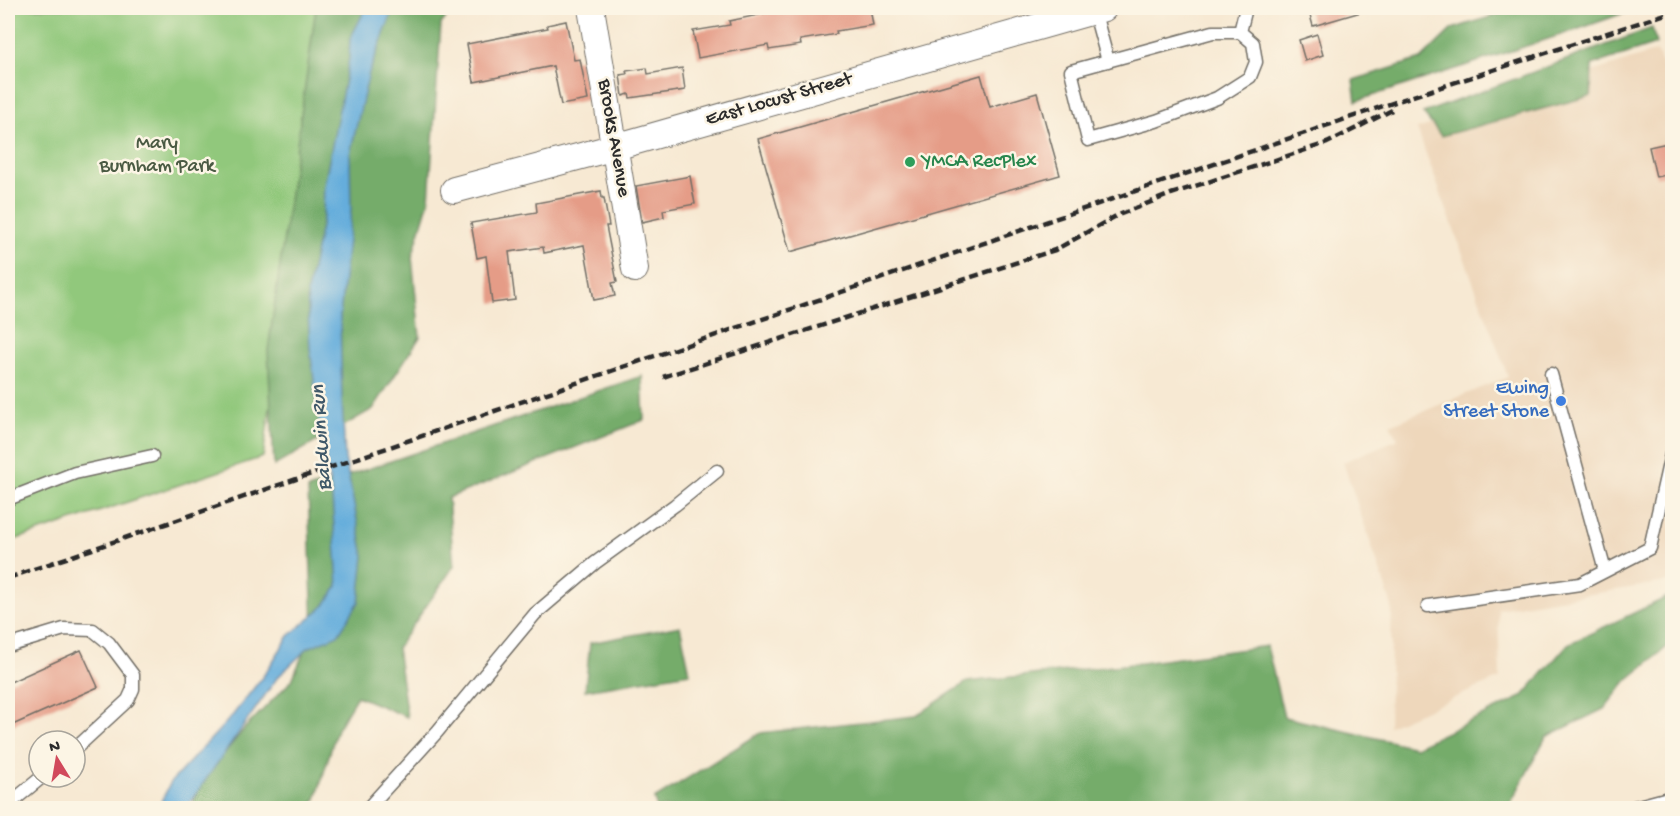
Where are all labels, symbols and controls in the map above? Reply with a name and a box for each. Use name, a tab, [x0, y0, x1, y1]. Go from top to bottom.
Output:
street label: East Locust Street	[703, 68, 857, 132]
street label: Brooks Avenue	[591, 76, 635, 199]
park label: Mary Burnham Park	[98, 133, 217, 179]
place label: YMCA RecPlex	[920, 151, 1037, 174]
marker: YMCA RecPlex	[903, 155, 917, 169]
place label: Ewing Street Stone	[1443, 378, 1550, 424]
water label: Baldwin Run	[307, 383, 339, 492]
marker: Ewing Street Stone	[1554, 394, 1568, 408]
north arrow	[27, 729, 87, 789]
text: N	[48, 737, 62, 758]

